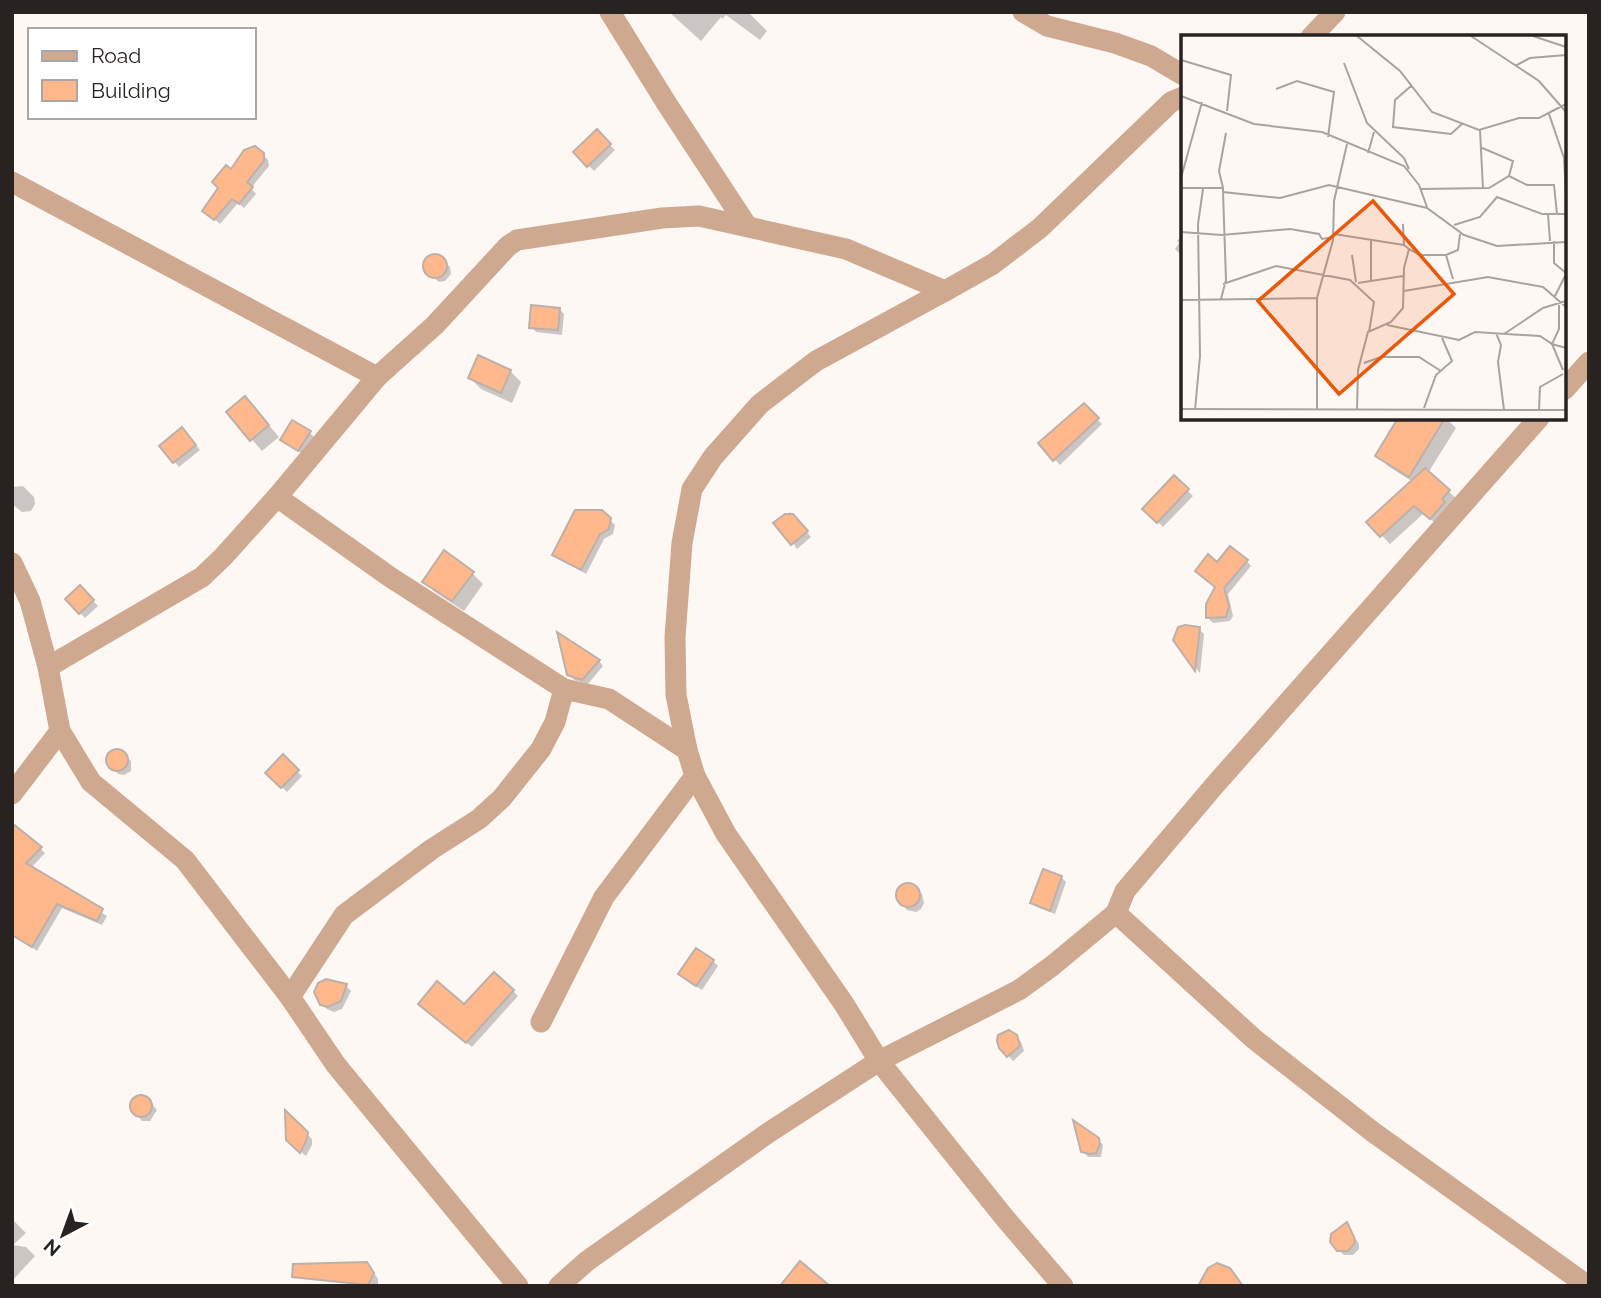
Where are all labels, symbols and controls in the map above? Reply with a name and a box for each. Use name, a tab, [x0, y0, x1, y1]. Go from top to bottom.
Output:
legend	[28, 28, 256, 119]
inset map	[1181, 35, 1566, 420]
text: Road	[91, 43, 141, 68]
text: Building	[91, 78, 171, 103]
north arrow	[28, 1200, 98, 1270]
text: N	[39, 1235, 65, 1261]

